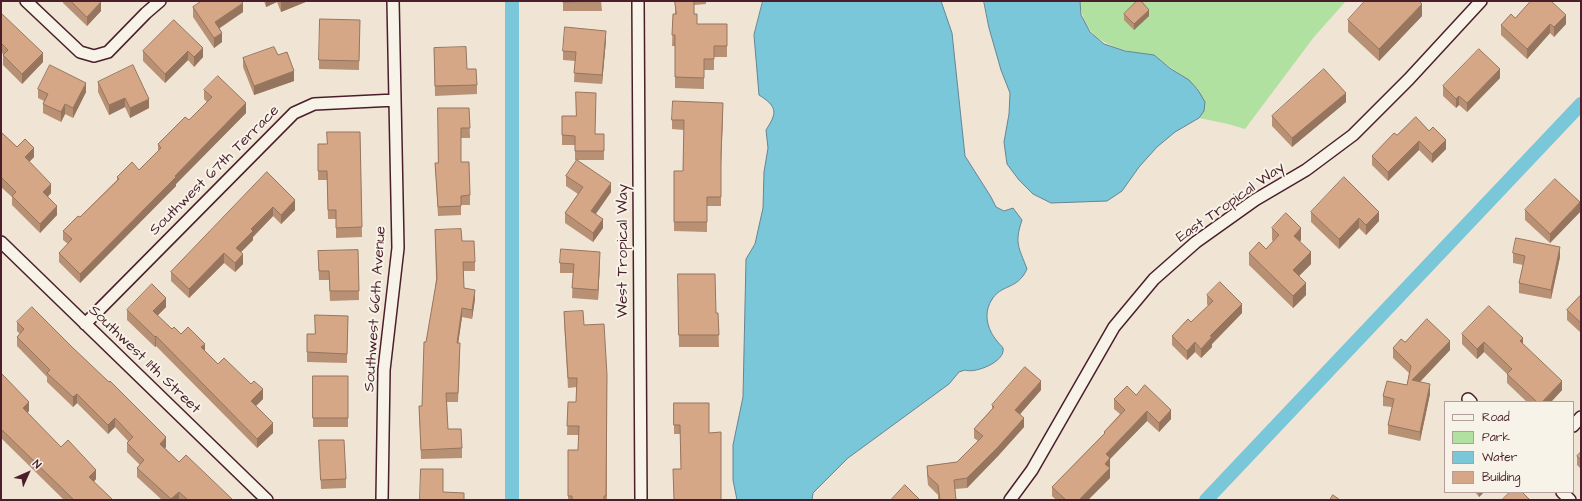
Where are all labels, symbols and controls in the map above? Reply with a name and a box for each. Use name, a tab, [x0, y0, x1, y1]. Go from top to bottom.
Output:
street label: Southwest 67th Terrace	[146, 102, 284, 240]
street label: East Tropical Way	[1173, 159, 1289, 247]
street label: West Tropical Way	[615, 184, 633, 318]
street label: Southwest 66th Avenue	[361, 226, 391, 392]
street label: Southwest 11th Street	[84, 302, 204, 418]
legend	[1444, 401, 1574, 493]
text: Road	[1482, 409, 1510, 426]
text: Park	[1482, 429, 1510, 446]
text: Water	[1482, 449, 1517, 466]
north arrow	[8, 453, 48, 493]
text: N	[29, 456, 45, 472]
text: Building	[1482, 469, 1520, 486]

